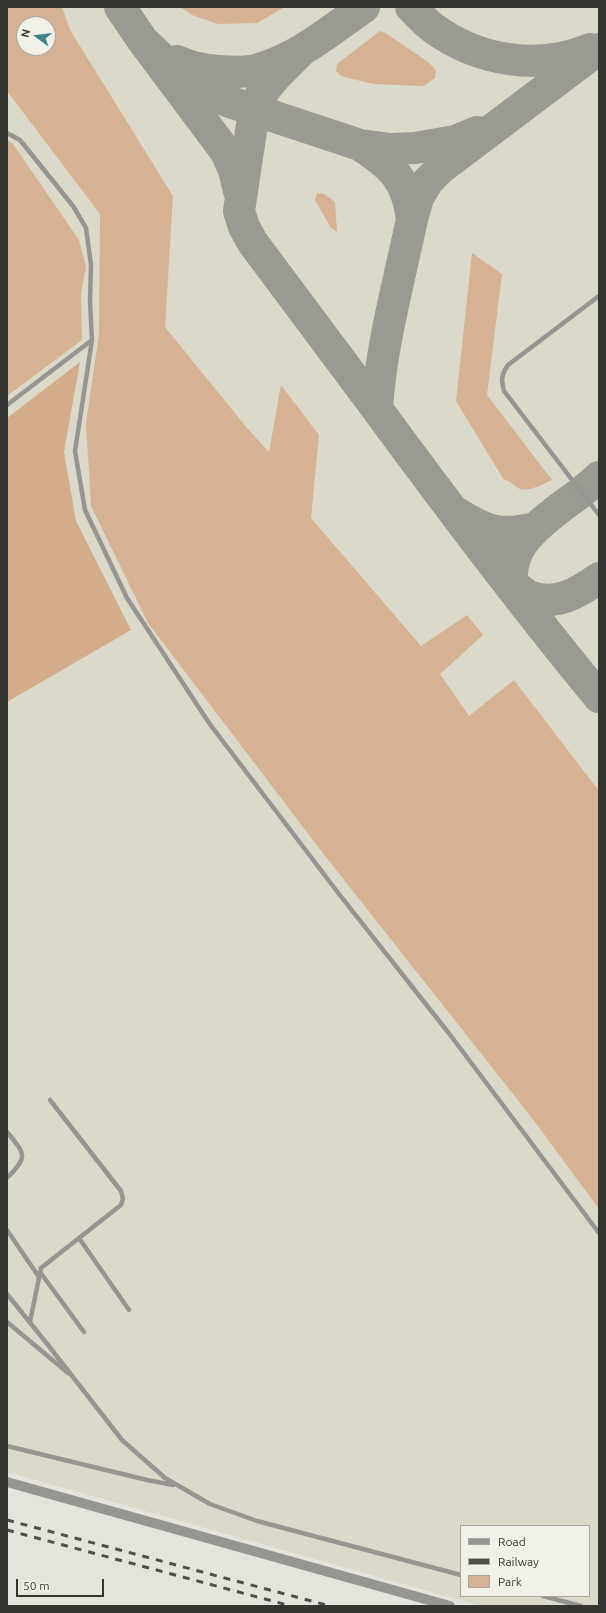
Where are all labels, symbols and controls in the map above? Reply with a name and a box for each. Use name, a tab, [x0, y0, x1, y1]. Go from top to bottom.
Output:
north arrow	[16, 16, 56, 56]
text: N	[19, 28, 32, 39]
legend	[460, 1525, 590, 1597]
text: Road	[498, 1535, 526, 1548]
text: Railway	[498, 1555, 539, 1568]
scale bar	[18, 1571, 106, 1597]
text: Park	[498, 1575, 522, 1588]
text: 50 m	[23, 1579, 50, 1592]

